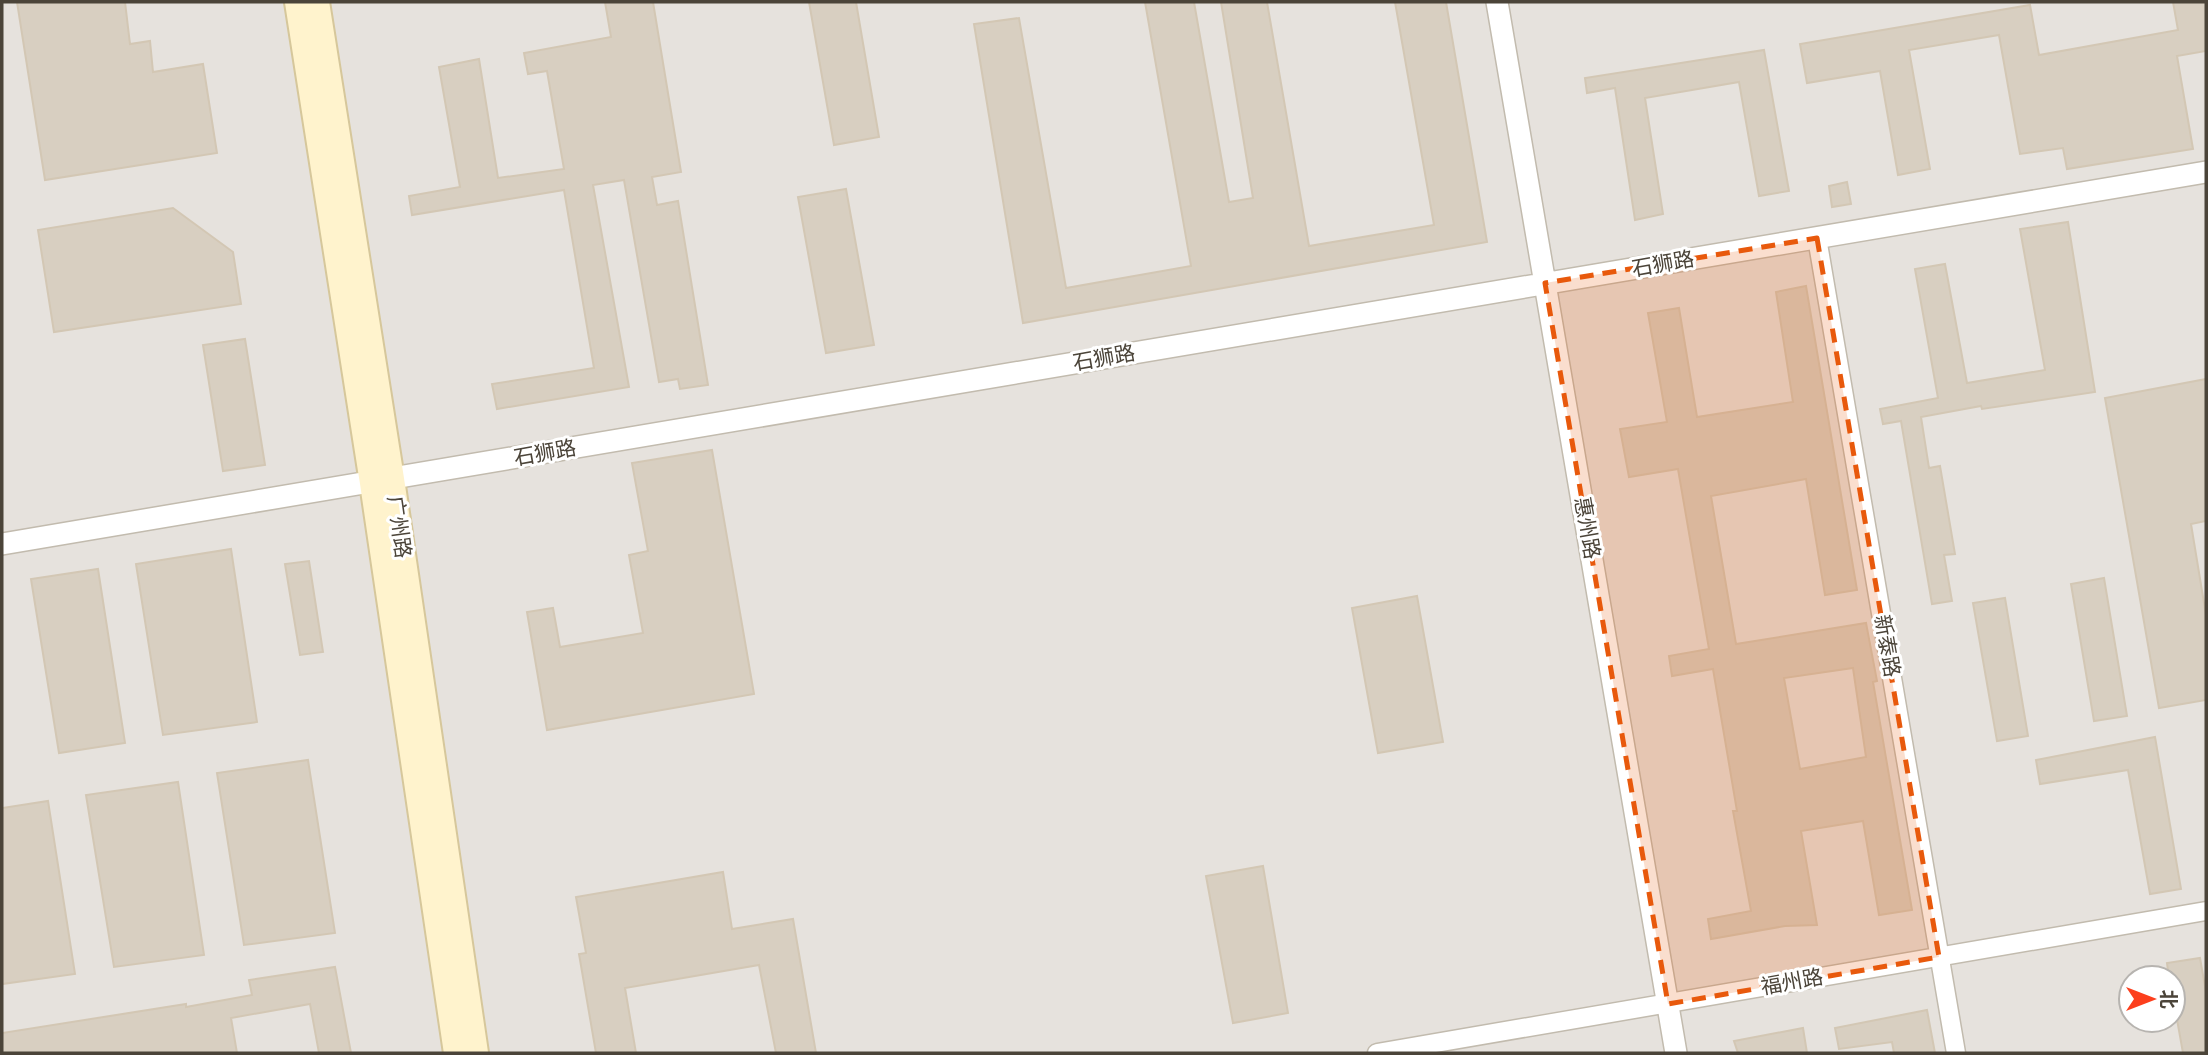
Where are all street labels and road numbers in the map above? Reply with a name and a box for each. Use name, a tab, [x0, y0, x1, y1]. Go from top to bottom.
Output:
street label: 石狮路	[1630, 247, 1696, 281]
street label: 石狮路	[1071, 341, 1137, 375]
street label: 石狮路	[512, 436, 578, 470]
street label: 广州路	[383, 494, 415, 560]
street label: 惠州路	[1570, 495, 1604, 561]
street label: 新泰路	[1870, 613, 1904, 679]
street label: 福州路	[1759, 965, 1825, 999]

